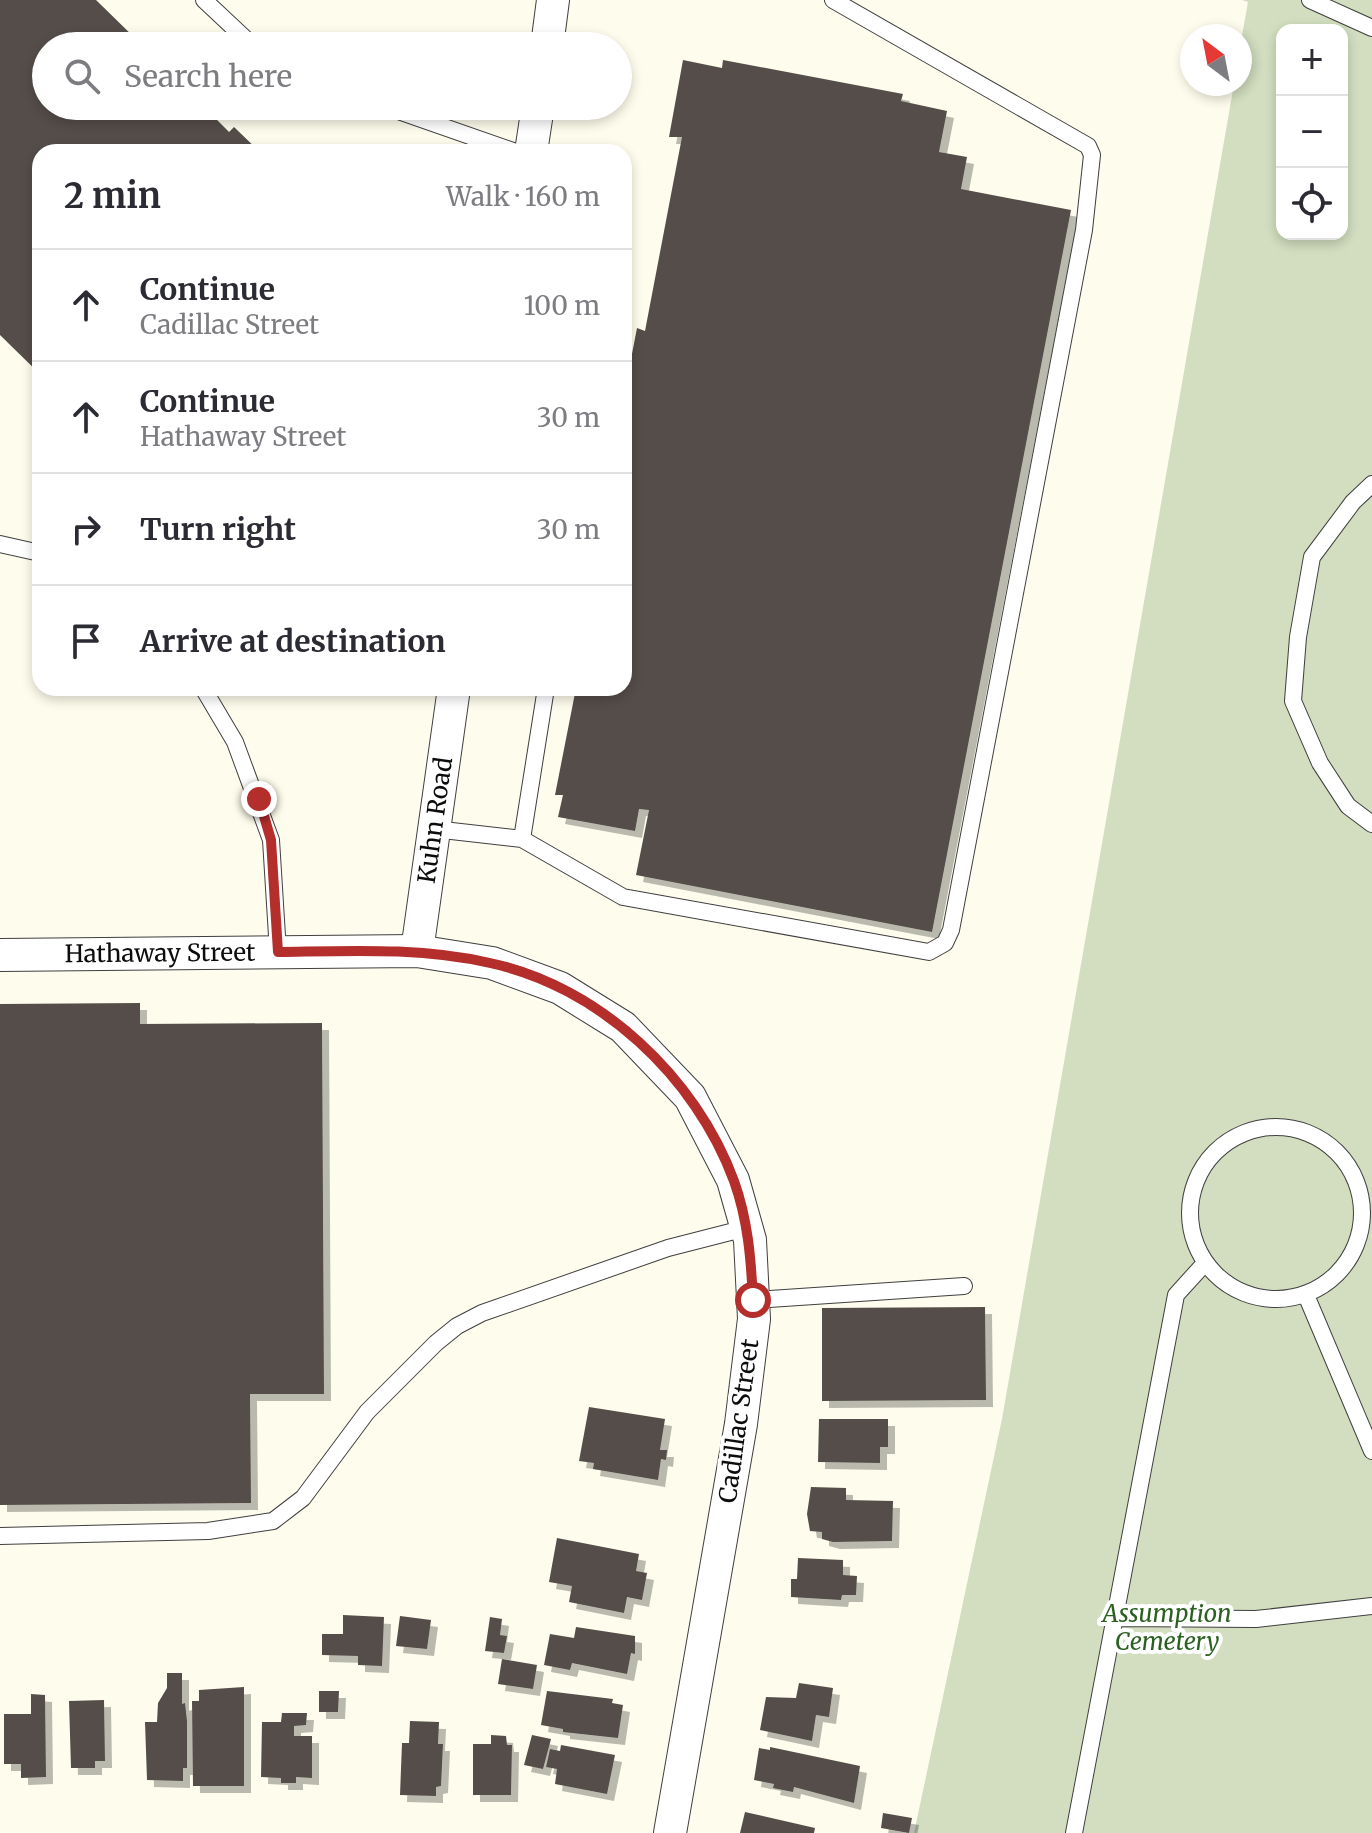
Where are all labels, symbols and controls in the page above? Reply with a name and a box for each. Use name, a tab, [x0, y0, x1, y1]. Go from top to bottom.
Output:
north arrow	[1180, 24, 1252, 96]
map controls	[1276, 24, 1348, 240]
button: +	[1276, 24, 1348, 96]
search box	[32, 32, 632, 120]
icon: search	[60, 54, 104, 98]
text: Search here	[124, 57, 292, 95]
button: −	[1276, 96, 1348, 168]
button: locate	[1276, 168, 1348, 240]
text: 2 min	[64, 175, 161, 217]
text: Walk · 160 m	[446, 180, 600, 213]
text: Continue	[140, 270, 275, 308]
icon: ahead	[64, 283, 108, 327]
text: 100 m	[524, 289, 600, 322]
text: Cadillac Street	[140, 308, 319, 341]
text: Continue	[140, 382, 275, 420]
icon: ahead	[64, 395, 108, 439]
text: 30 m	[537, 401, 600, 434]
text: Hathaway Street	[140, 420, 346, 453]
icon: right	[64, 507, 108, 551]
text: Turn right	[140, 510, 296, 548]
text: 30 m	[537, 513, 600, 546]
icon: arrive	[64, 619, 108, 663]
text: Arrive at destination	[140, 622, 446, 660]
street label: Kuhn Road	[411, 755, 459, 885]
route end	[241, 781, 277, 817]
street label: Hathaway Street	[65, 937, 256, 969]
route start	[735, 1282, 771, 1318]
street label: Cadillac Street	[712, 1336, 765, 1505]
park label: Assumption Cemetery	[1101, 1598, 1231, 1657]

